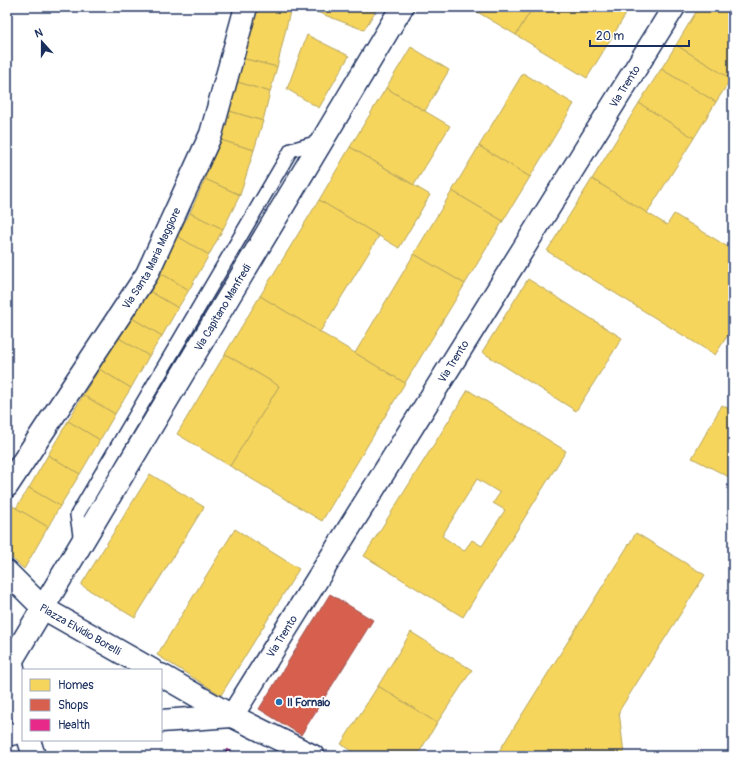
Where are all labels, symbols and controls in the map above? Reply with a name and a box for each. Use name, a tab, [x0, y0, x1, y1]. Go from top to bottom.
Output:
north arrow	[22, 22, 62, 62]
scale bar	[590, 22, 689, 48]
text: N	[33, 26, 45, 41]
text: 20 m	[596, 29, 625, 44]
street label: Via Trento	[607, 63, 643, 110]
street label: Via Santa Maria Maggiore	[119, 205, 183, 311]
street label: Via Capitano Manfredi	[191, 262, 253, 353]
street label: Via Trento	[435, 338, 471, 385]
street label: Piazza Elvidio Borelli	[37, 601, 124, 658]
street label: Via Trento	[264, 613, 300, 660]
legend	[22, 669, 162, 741]
text: Homes	[58, 678, 94, 693]
place label: Il Fornaio	[287, 696, 330, 709]
marker: Il Fornaio	[274, 697, 284, 707]
text: Shops	[58, 698, 89, 713]
text: Health	[58, 718, 90, 733]

